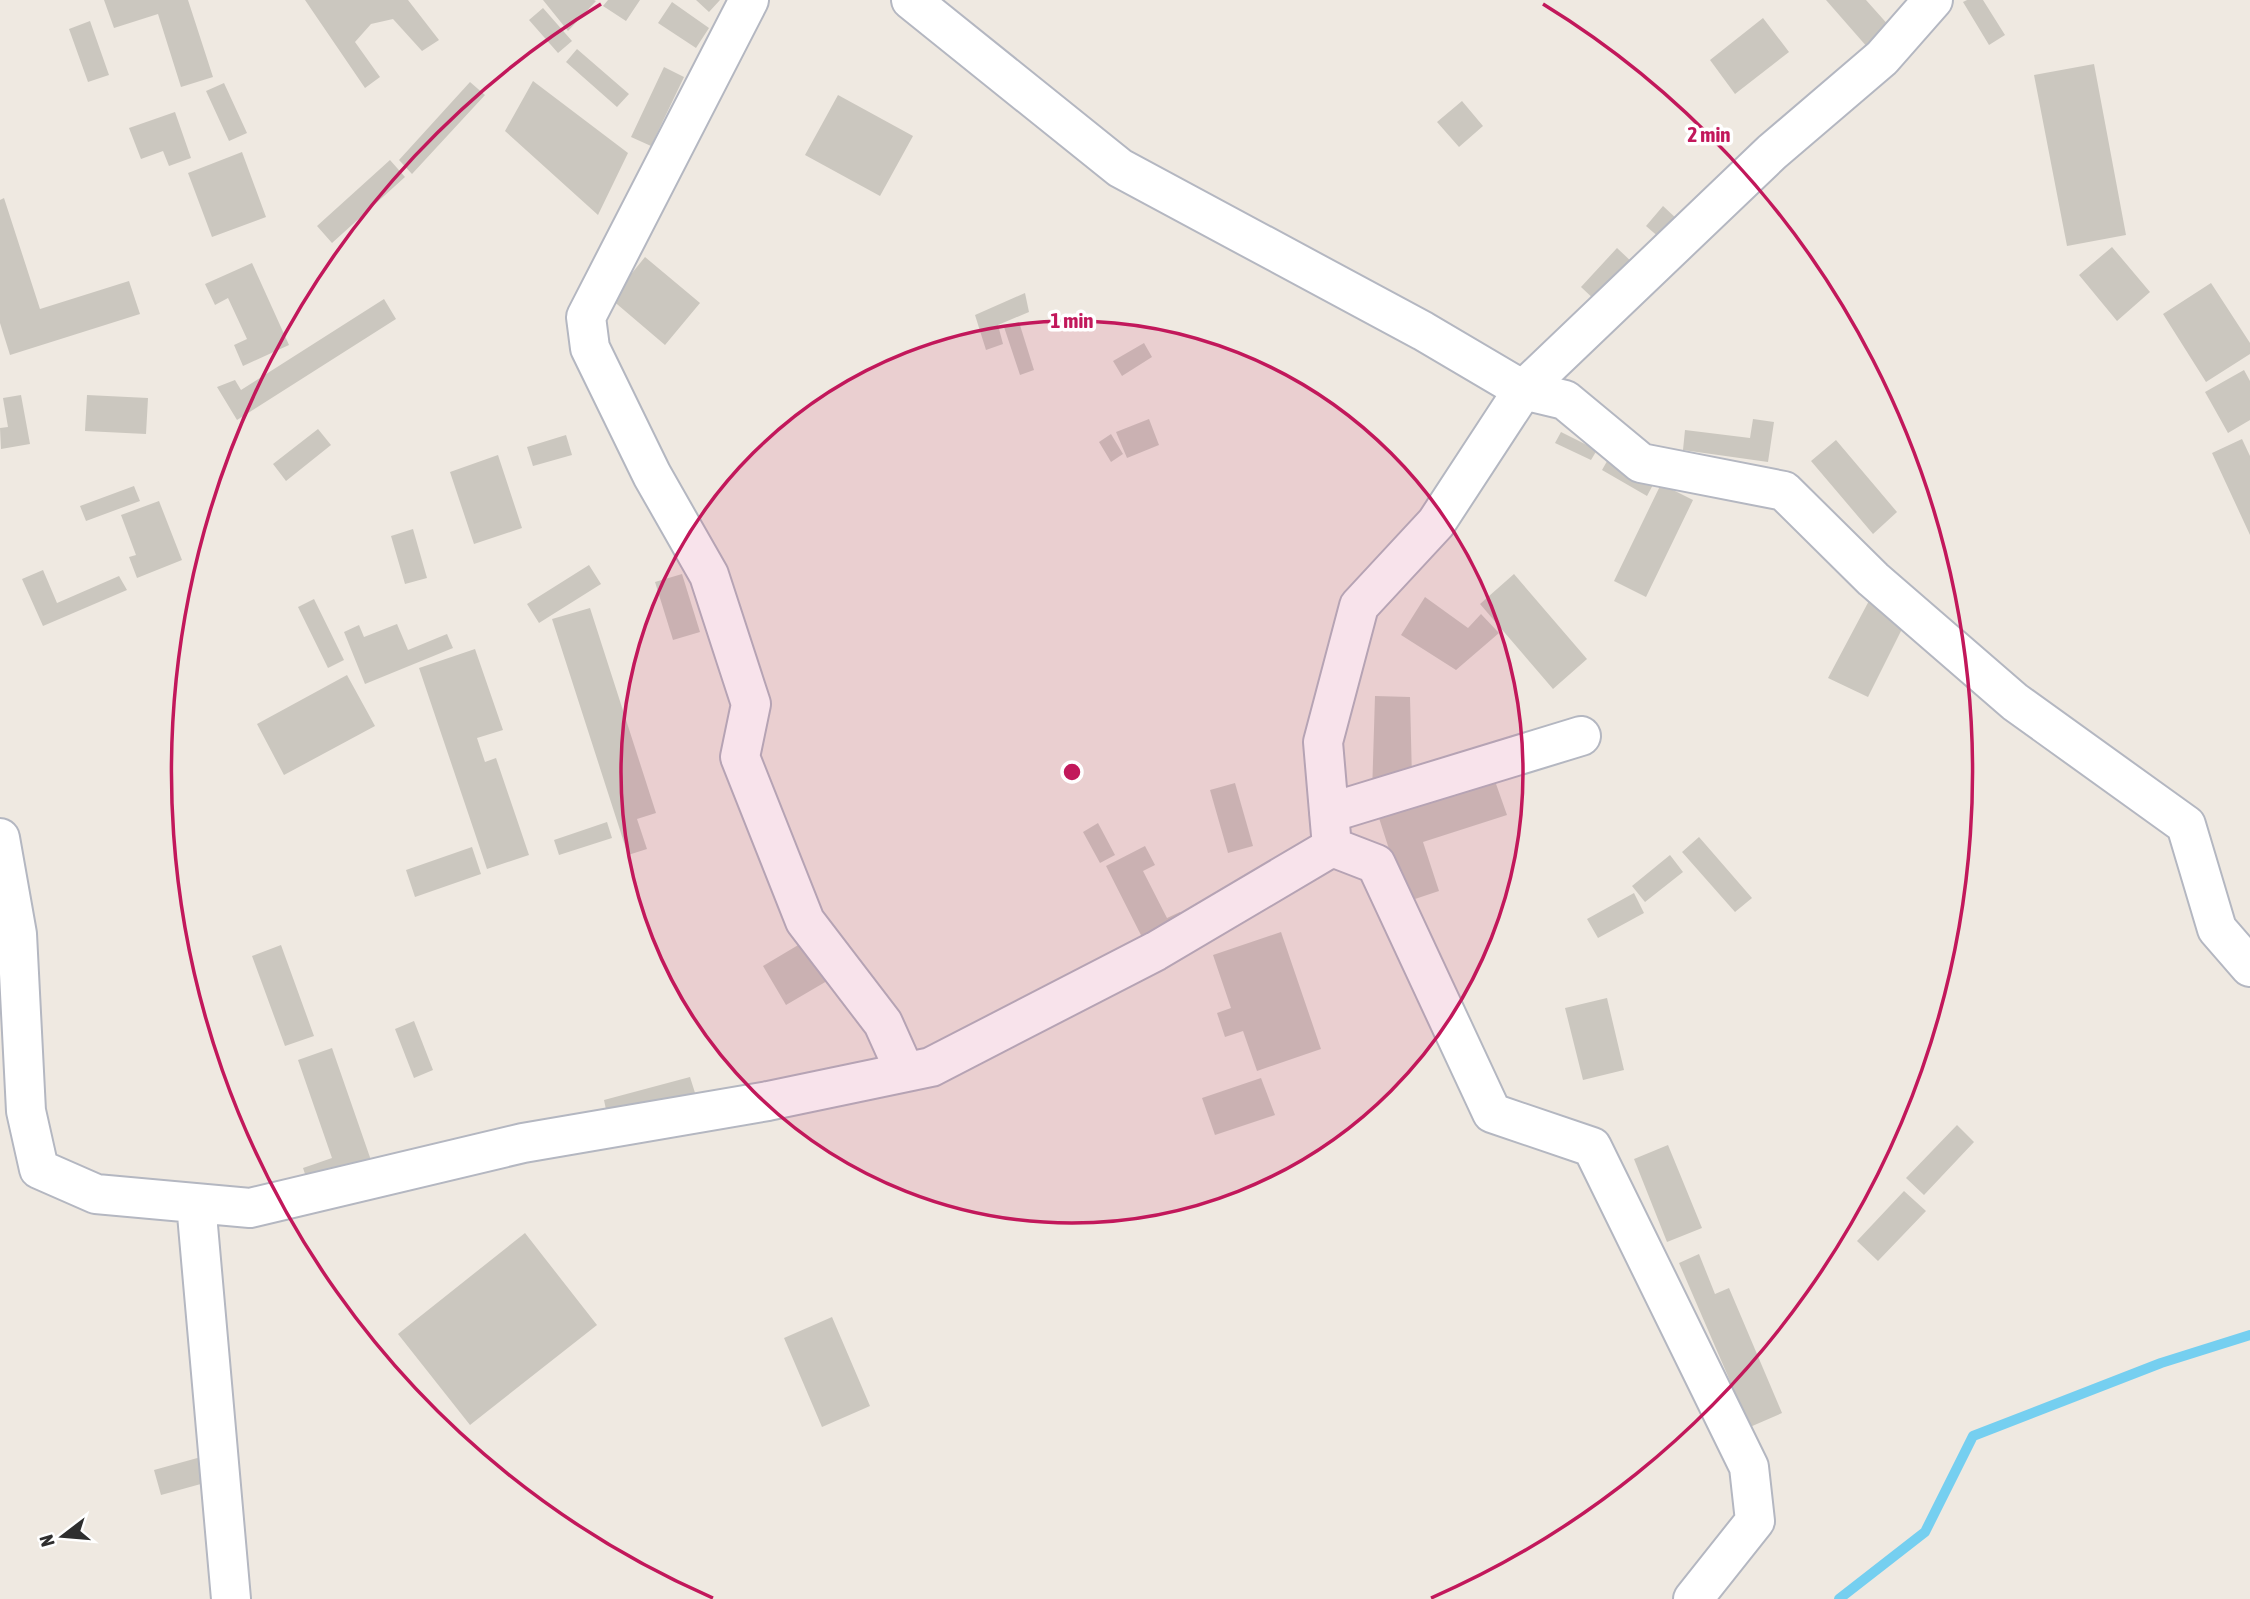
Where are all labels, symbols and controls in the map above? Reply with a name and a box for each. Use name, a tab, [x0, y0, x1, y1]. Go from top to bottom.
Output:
text: 2 min	[1688, 122, 1730, 146]
text: 1 min	[1051, 308, 1093, 332]
centre of rings	[1060, 760, 1084, 784]
north arrow	[28, 1501, 98, 1571]
text: N	[35, 1532, 59, 1549]

